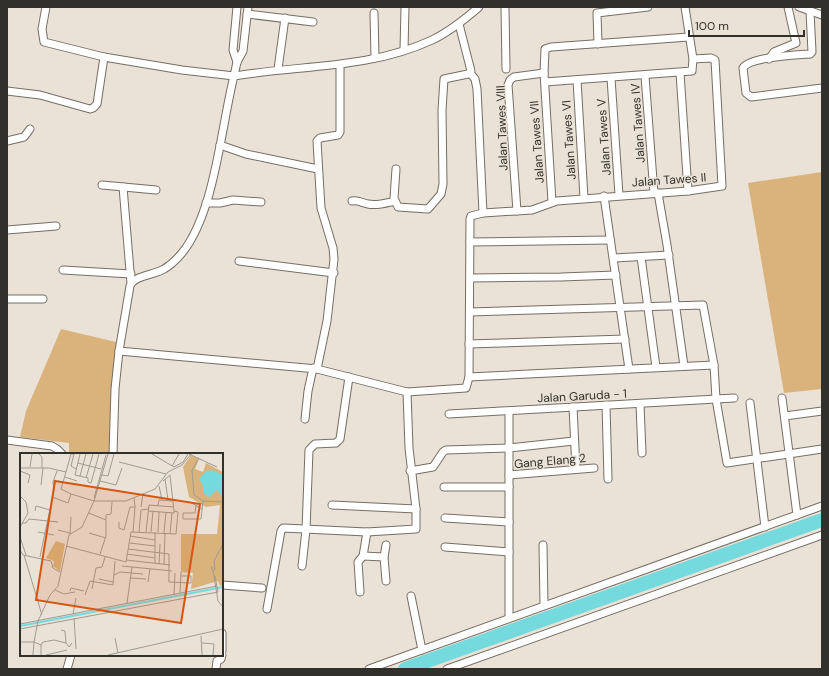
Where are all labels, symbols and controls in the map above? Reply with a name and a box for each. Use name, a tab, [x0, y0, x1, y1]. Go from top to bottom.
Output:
scale bar	[689, 12, 804, 38]
text: 100 m	[695, 18, 729, 34]
street label: Jalan Tawes IV	[627, 83, 649, 163]
street label: Jalan Tawes VIII	[493, 85, 511, 171]
street label: Jalan Tawes V	[593, 98, 615, 176]
street label: Jalan Tawes VII	[526, 100, 548, 184]
street label: Jalan Tawes VI	[558, 100, 580, 180]
street label: Jalan Tawes II	[631, 169, 707, 191]
street label: Jalan Garuda - 1	[537, 386, 627, 406]
street label: Gang Elang 2	[513, 450, 587, 472]
inset map	[20, 453, 223, 656]

